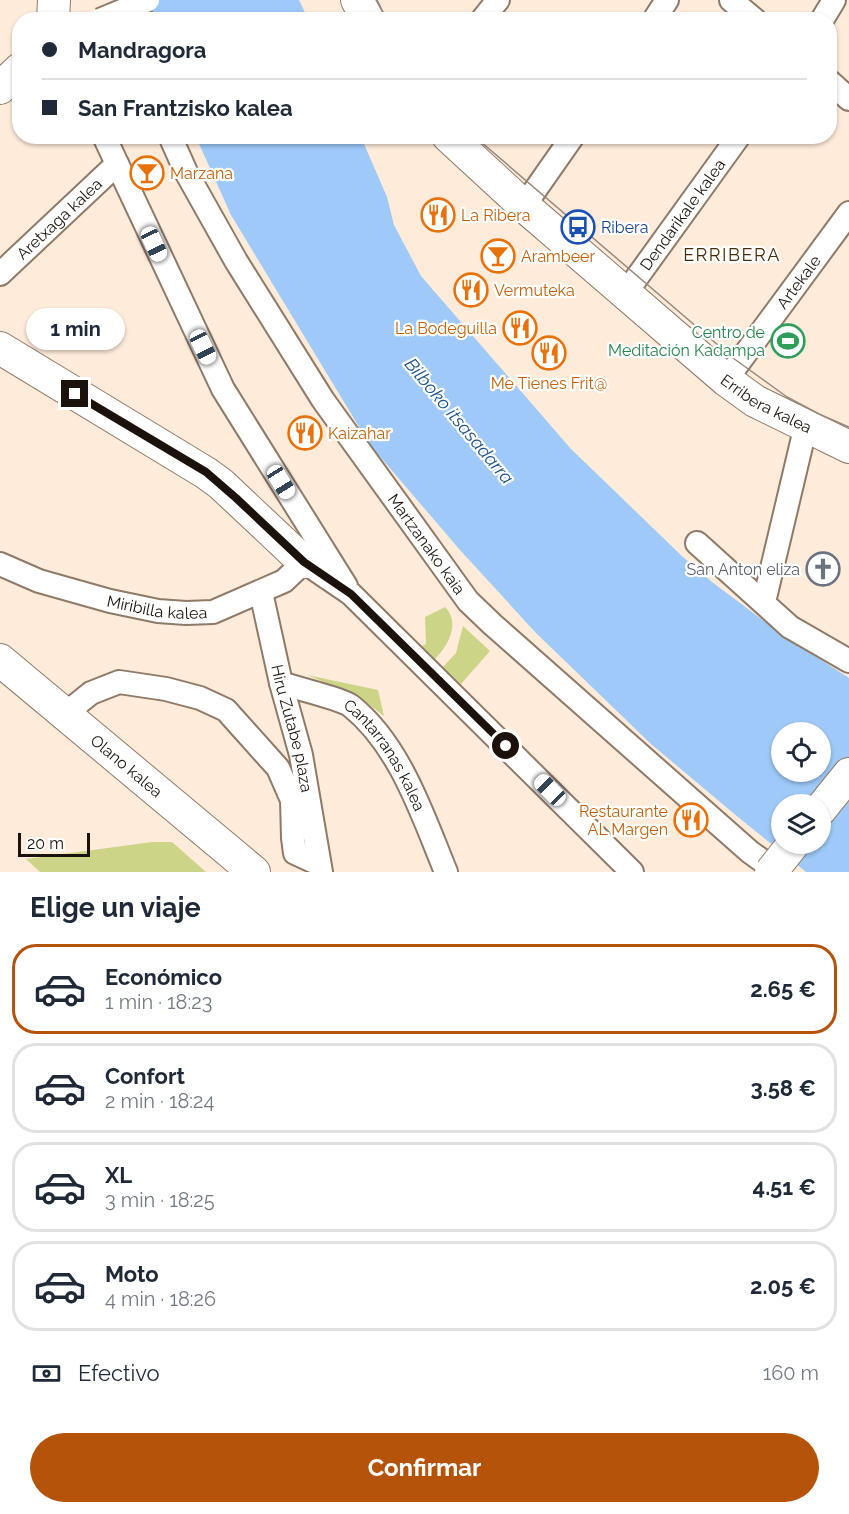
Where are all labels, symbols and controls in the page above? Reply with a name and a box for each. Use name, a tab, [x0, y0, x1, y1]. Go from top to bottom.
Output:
text: Mandragora	[78, 37, 206, 63]
text: San Frantzisko kalea	[78, 95, 293, 121]
bar icon: Marzana	[129, 155, 165, 191]
street label: Dendarikale kalea	[636, 155, 729, 274]
place label: Marzana	[170, 164, 233, 183]
street label: Aretxaga kalea	[13, 174, 106, 263]
restaurant icon: La Ribera	[420, 197, 456, 233]
place label: La Ribera	[461, 206, 531, 225]
bus stop icon: Ribera	[560, 209, 596, 245]
place label: Ribera	[601, 218, 648, 237]
car	[138, 224, 170, 264]
bar icon: Arambeer	[480, 238, 516, 274]
district label: ERRIBERA	[683, 244, 781, 265]
place label: Arambeer	[521, 247, 595, 266]
street label: Artekale	[773, 251, 825, 313]
restaurant icon: Vermuteka	[453, 272, 489, 308]
place label: Vermuteka	[494, 281, 575, 300]
callout: 1 min	[26, 307, 124, 349]
restaurant icon: La Bodeguilla	[502, 310, 538, 346]
text: 1 min	[50, 317, 101, 341]
place label: La Bodeguilla	[395, 319, 497, 338]
place label: Centro de Meditación Kadampa	[608, 323, 765, 360]
sports icon: Centro de Meditación Kadampa	[770, 323, 806, 359]
car	[187, 327, 219, 367]
restaurant icon: Me Tienes Frit@	[531, 335, 567, 371]
water label: Bilboko itsasadarra	[401, 353, 518, 488]
street label: Erribera kalea	[717, 370, 815, 437]
place label: Me Tienes Frit@	[491, 374, 607, 393]
route end	[61, 380, 88, 407]
restaurant icon: Kaizahar	[287, 415, 323, 451]
place label: Kaizahar	[328, 424, 391, 443]
car	[264, 462, 298, 502]
street label: Martzanako kaia	[384, 490, 469, 598]
church icon: San Anton eliza	[805, 551, 841, 587]
place label: San Anton eliza	[687, 560, 800, 579]
street label: Miribilla kalea	[105, 592, 208, 623]
street label: Hiru Zutabe plaza	[267, 663, 316, 794]
street label: Cantarranas kalea	[340, 695, 429, 814]
map controls	[771, 722, 831, 854]
button: locate	[771, 722, 831, 782]
street label: Olano kalea	[87, 731, 166, 802]
route start	[492, 732, 519, 759]
car	[531, 771, 569, 809]
button: layers	[771, 794, 831, 854]
place label: Restaurante AL Margen	[579, 802, 668, 839]
restaurant icon: Restaurante AL Margen	[673, 802, 709, 838]
scale bar	[18, 830, 90, 858]
text: 20 m	[27, 834, 64, 853]
text: Elige un viaje	[30, 892, 201, 923]
icon: car	[33, 962, 87, 1016]
text: Económico	[105, 964, 222, 990]
text: 2.65 €	[750, 976, 816, 1002]
text: 1 min · 18:23	[105, 990, 212, 1014]
icon: car	[33, 1061, 87, 1115]
text: Confort	[105, 1063, 185, 1089]
text: 3.58 €	[750, 1075, 816, 1101]
text: 2 min · 18:24	[105, 1089, 214, 1113]
icon: car	[33, 1160, 87, 1214]
text: XL	[105, 1162, 132, 1188]
text: 4.51 €	[753, 1174, 816, 1200]
text: 3 min · 18:25	[105, 1188, 215, 1212]
icon: car	[33, 1259, 87, 1313]
text: Moto	[105, 1261, 159, 1287]
text: 2.05 €	[750, 1273, 816, 1299]
text: 4 min · 18:26	[105, 1287, 216, 1311]
icon: cash	[30, 1357, 63, 1390]
text: Efectivo	[78, 1360, 160, 1386]
text: 160 m	[763, 1361, 819, 1385]
button: Confirmar	[30, 1433, 819, 1502]

